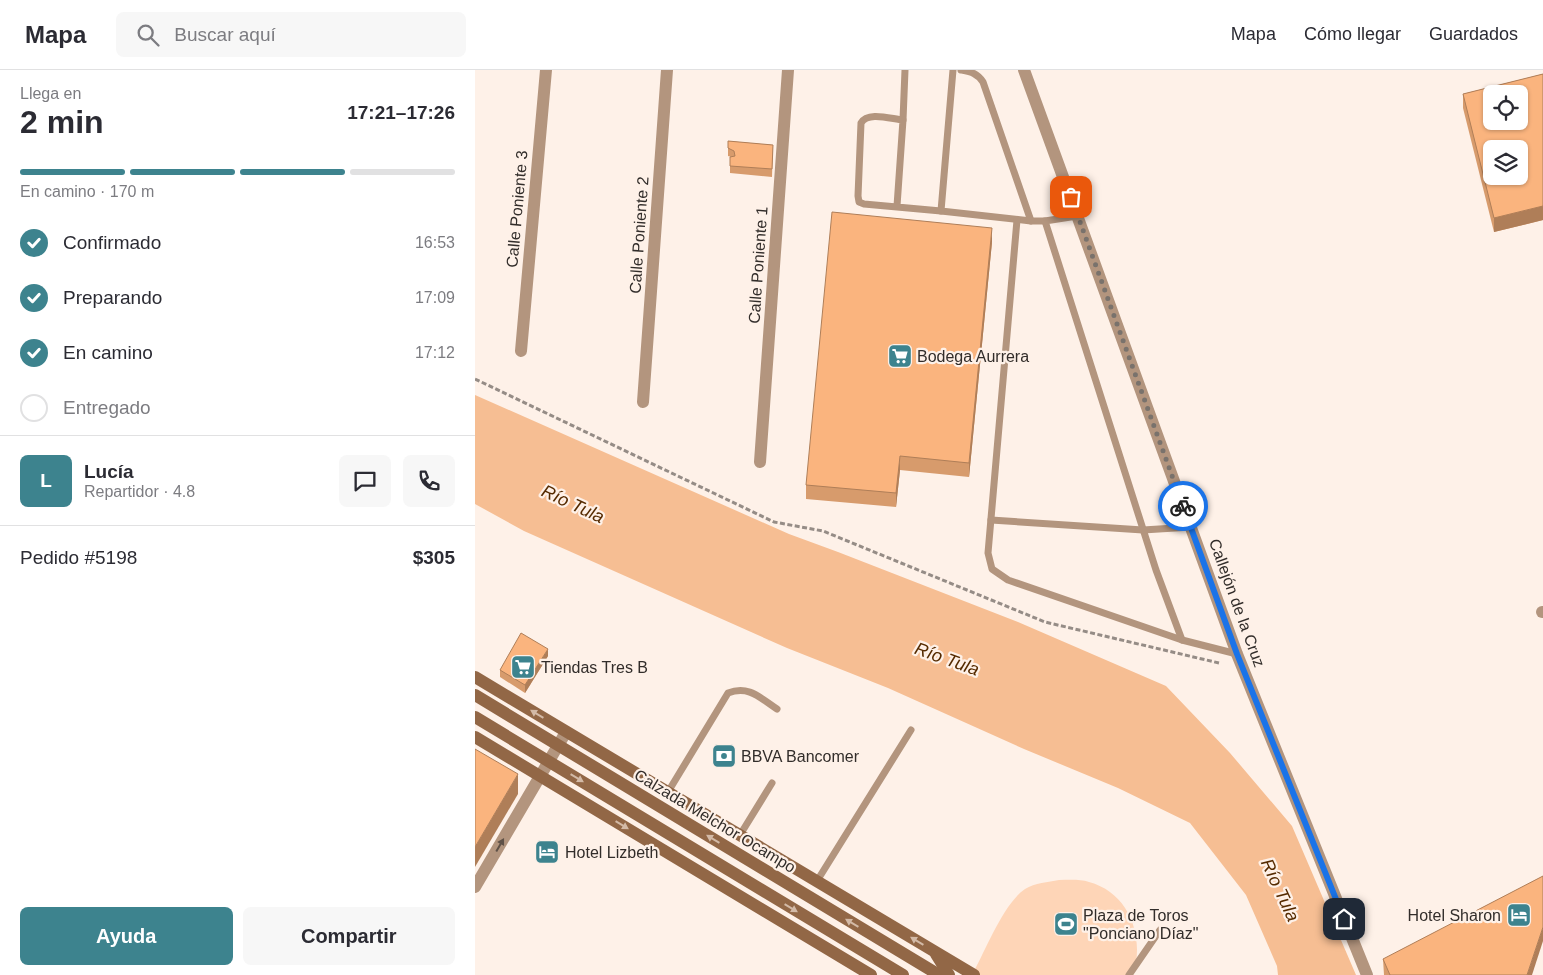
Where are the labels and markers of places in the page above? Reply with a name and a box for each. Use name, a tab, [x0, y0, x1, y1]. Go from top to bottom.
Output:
pin	[1050, 176, 1092, 218]
supermarket icon: Bodega Aurrera	[887, 343, 913, 369]
place label: Bodega Aurrera	[917, 348, 1029, 365]
supermarket icon: Tiendas Tres B	[510, 654, 536, 680]
place label: Tiendas Tres B	[541, 659, 648, 676]
bank icon: BBVA Bancomer	[711, 743, 737, 769]
place label: BBVA Bancomer	[741, 748, 860, 765]
hotel icon: Hotel Lizbeth	[534, 839, 560, 865]
place label: Hotel Lizbeth	[565, 844, 658, 861]
pin	[1323, 898, 1365, 940]
hotel icon: Hotel Sharon	[1506, 902, 1532, 928]
place label: Plaza de Toros "Ponciano Díaz"	[1083, 907, 1198, 942]
place label: Hotel Sharon	[1408, 907, 1501, 924]
sports icon: Plaza de Toros "Ponciano Díaz"	[1053, 911, 1079, 937]

